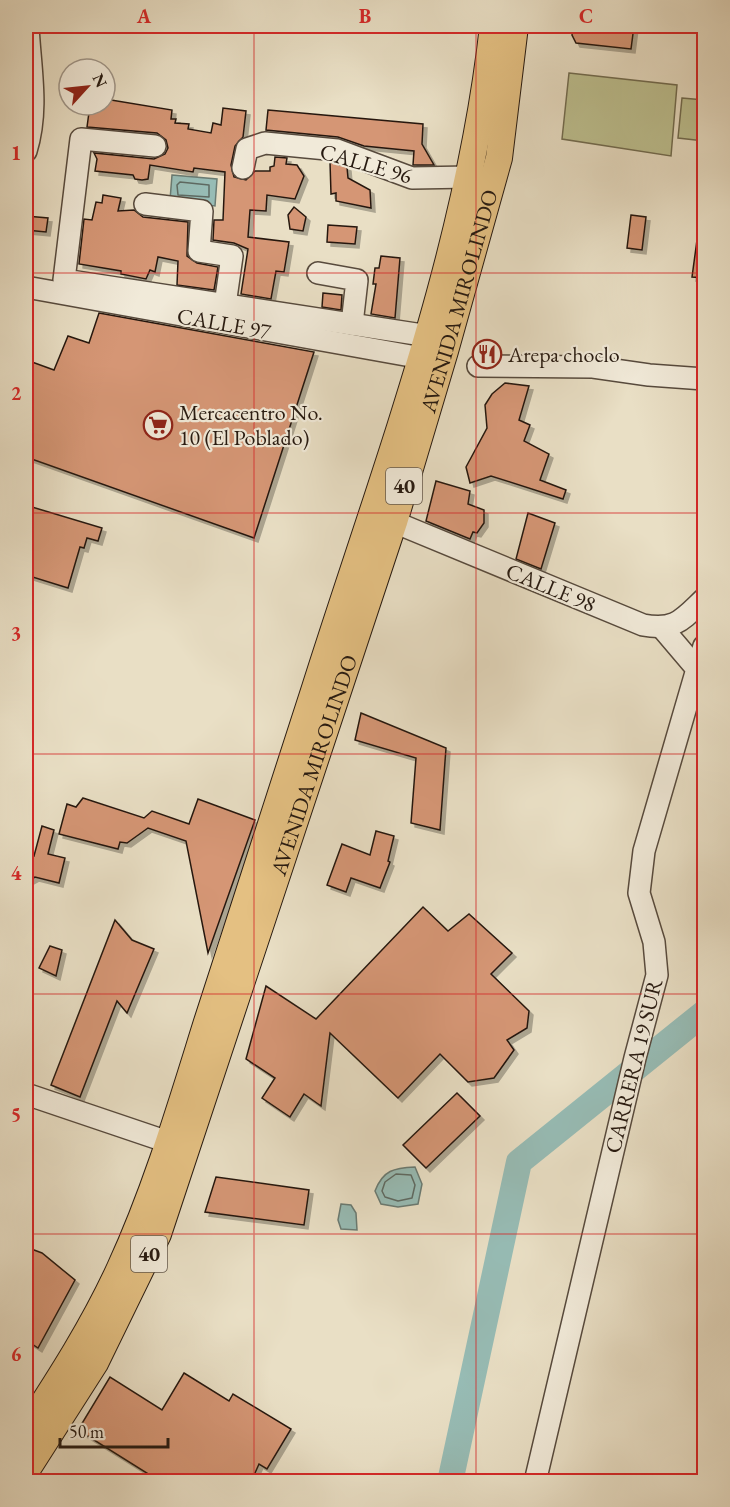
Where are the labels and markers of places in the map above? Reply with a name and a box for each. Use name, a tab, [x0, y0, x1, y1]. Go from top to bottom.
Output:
restaurant icon: Arepa choclo	[471, 338, 503, 370]
place label: Arepa choclo	[507, 340, 620, 369]
place label: Mercacentro No. 10 (El Poblado)	[179, 398, 323, 452]
supermarket icon: Mercacentro No. 10 (El Poblado)	[142, 409, 174, 441]

